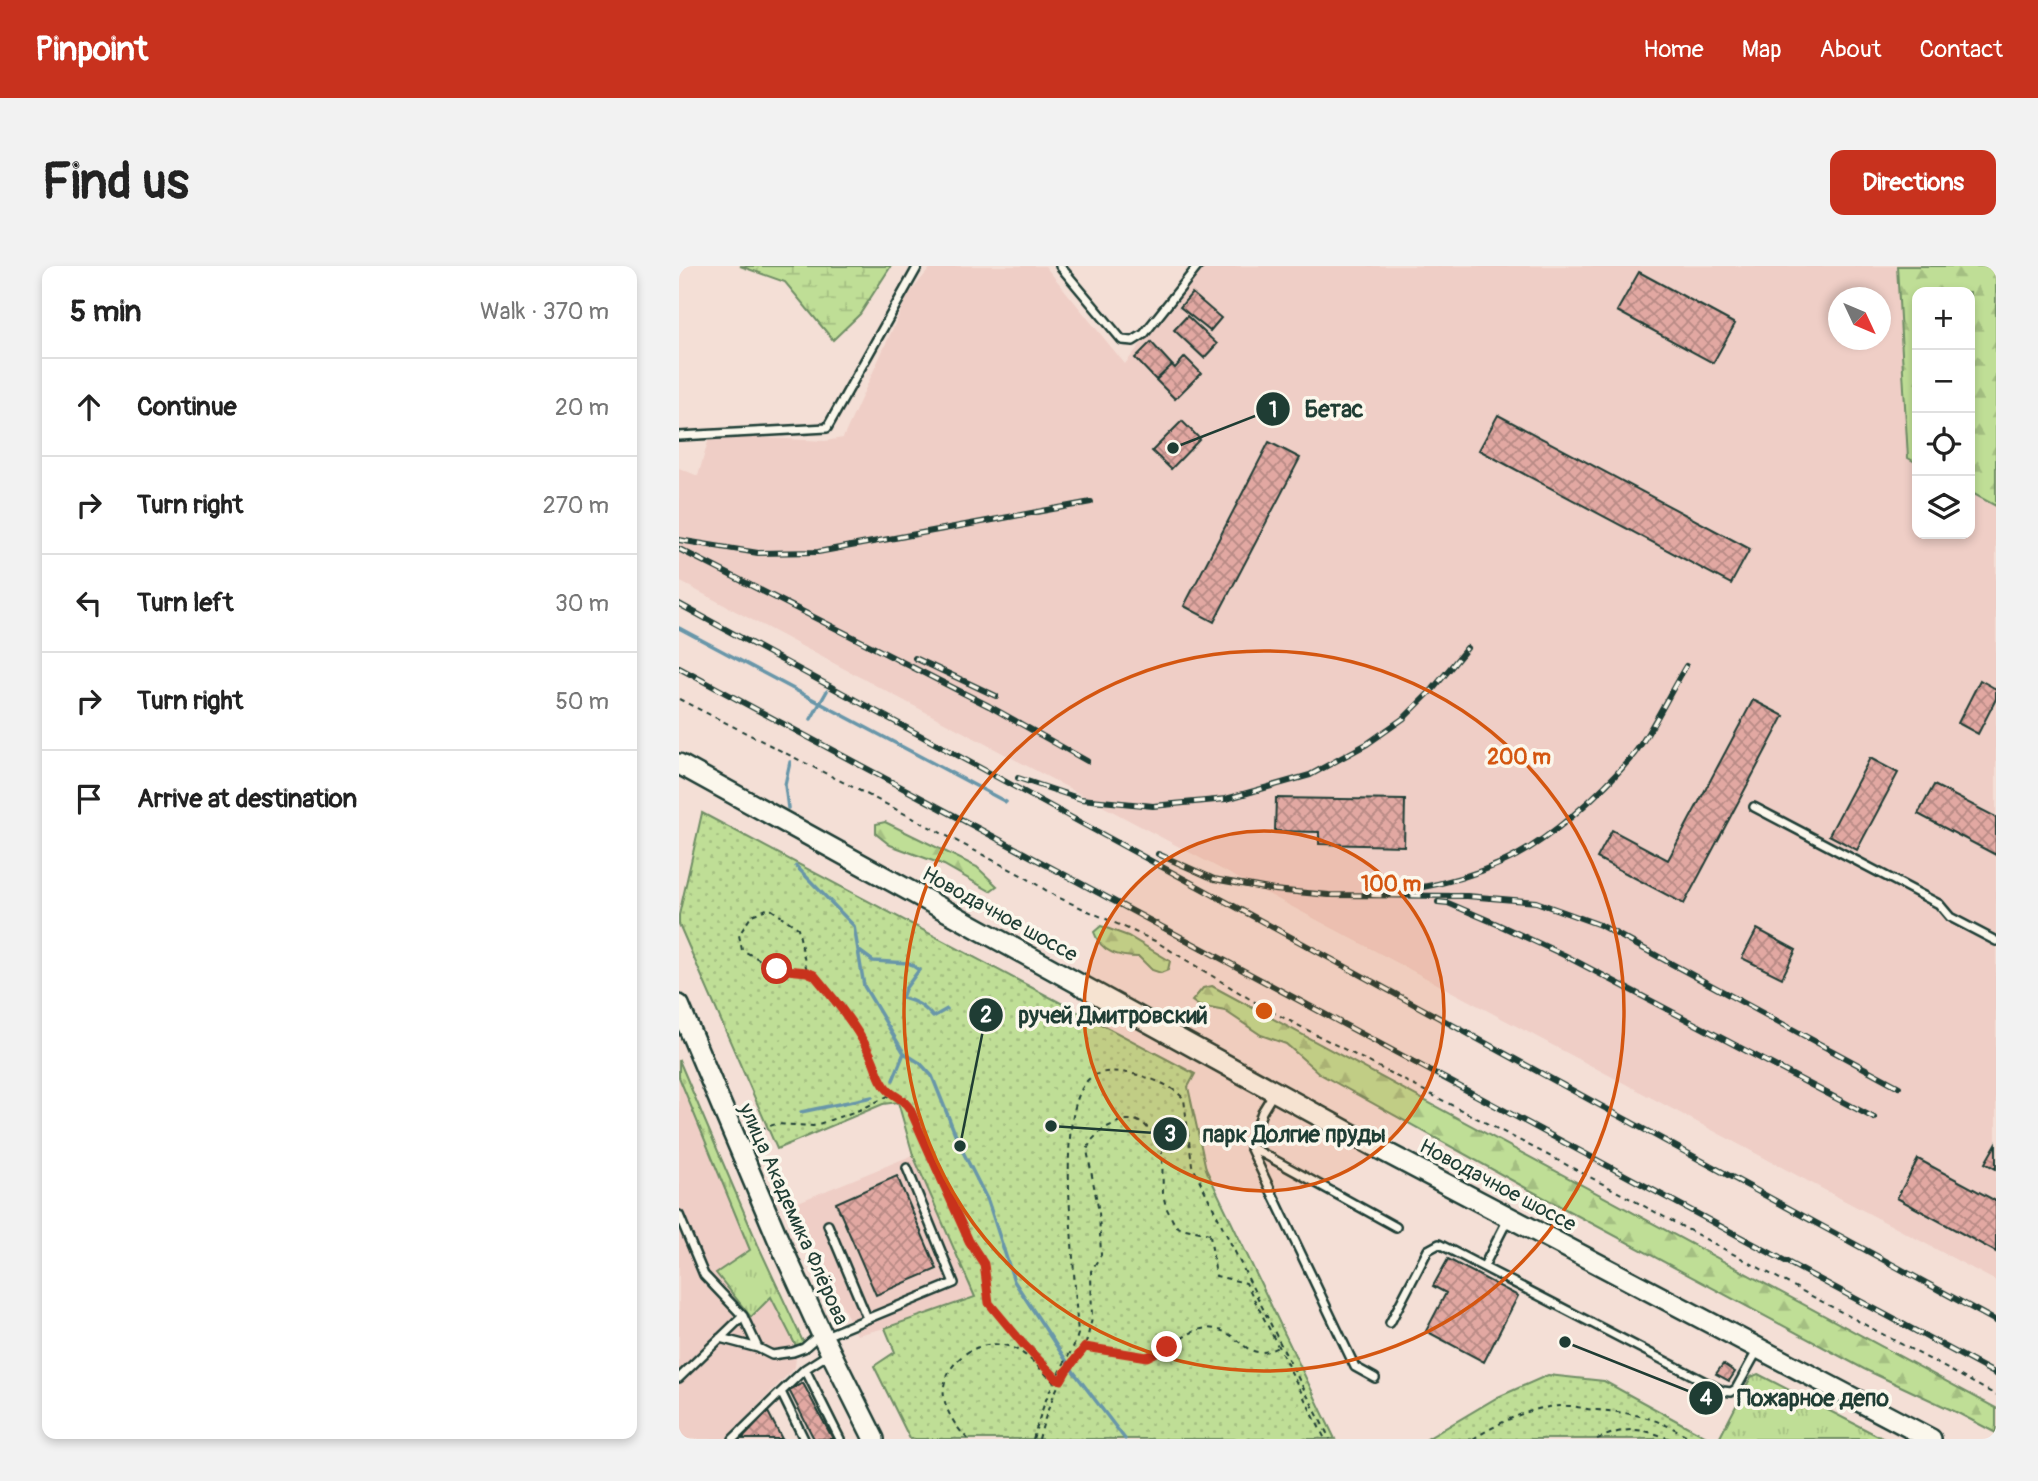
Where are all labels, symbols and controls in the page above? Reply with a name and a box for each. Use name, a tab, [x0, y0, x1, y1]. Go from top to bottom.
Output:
text: Pinpoint	[35, 29, 148, 70]
text: Home	[1643, 35, 1704, 64]
text: Map	[1742, 35, 1782, 64]
text: About	[1820, 35, 1882, 64]
text: Contact	[1920, 35, 2003, 64]
button: Directions	[1830, 150, 1996, 215]
text: Find us	[42, 152, 189, 213]
north arrow	[1828, 287, 1891, 350]
map controls	[1912, 287, 1975, 539]
button: +	[1912, 287, 1975, 350]
text: 5 min	[70, 293, 141, 330]
text: Walk · 370 m	[480, 297, 609, 326]
button: −	[1912, 350, 1975, 413]
callout: Бетас	[1255, 387, 1377, 431]
icon: ahead	[70, 388, 108, 426]
text: Continue	[137, 391, 237, 423]
text: 20 m	[555, 393, 609, 422]
text: Бетас	[1304, 395, 1364, 424]
text: 1	[1269, 397, 1277, 424]
button: locate	[1912, 413, 1975, 476]
button: layers	[1912, 476, 1975, 539]
icon: right	[70, 486, 108, 524]
text: Turn right	[137, 489, 243, 521]
text: 270 m	[543, 491, 609, 520]
icon: left	[70, 584, 108, 622]
text: Turn left	[137, 587, 233, 619]
text: 30 m	[555, 589, 609, 618]
icon: right	[70, 682, 108, 720]
text: Turn right	[137, 685, 243, 717]
text: 50 m	[555, 687, 609, 716]
text: 200 m	[1487, 744, 1551, 771]
icon: arrive	[70, 780, 108, 818]
text: Arrive at destination	[137, 783, 357, 815]
street label: Новодачное шоссе	[917, 861, 1083, 969]
text: 100 m	[1361, 871, 1421, 898]
route start	[761, 953, 792, 984]
callout: ручей Дмитровский	[969, 993, 1222, 1037]
centre of rings	[1252, 999, 1276, 1023]
text: ручей Дмитровский	[1018, 1001, 1208, 1030]
text: 2	[980, 1002, 992, 1029]
street label: улица Академика Флёрова	[732, 1098, 855, 1329]
callout: парк Долгие пруды	[1153, 1112, 1400, 1156]
text: парк Долгие пруды	[1202, 1120, 1386, 1149]
text: 3	[1164, 1121, 1176, 1148]
street label: Новодачное шоссе	[1415, 1133, 1581, 1238]
route end	[1151, 1331, 1182, 1362]
callout: Пожарное депо	[1689, 1376, 1903, 1420]
text: Пожарное депо	[1737, 1384, 1890, 1413]
text: 4	[1700, 1385, 1713, 1412]

